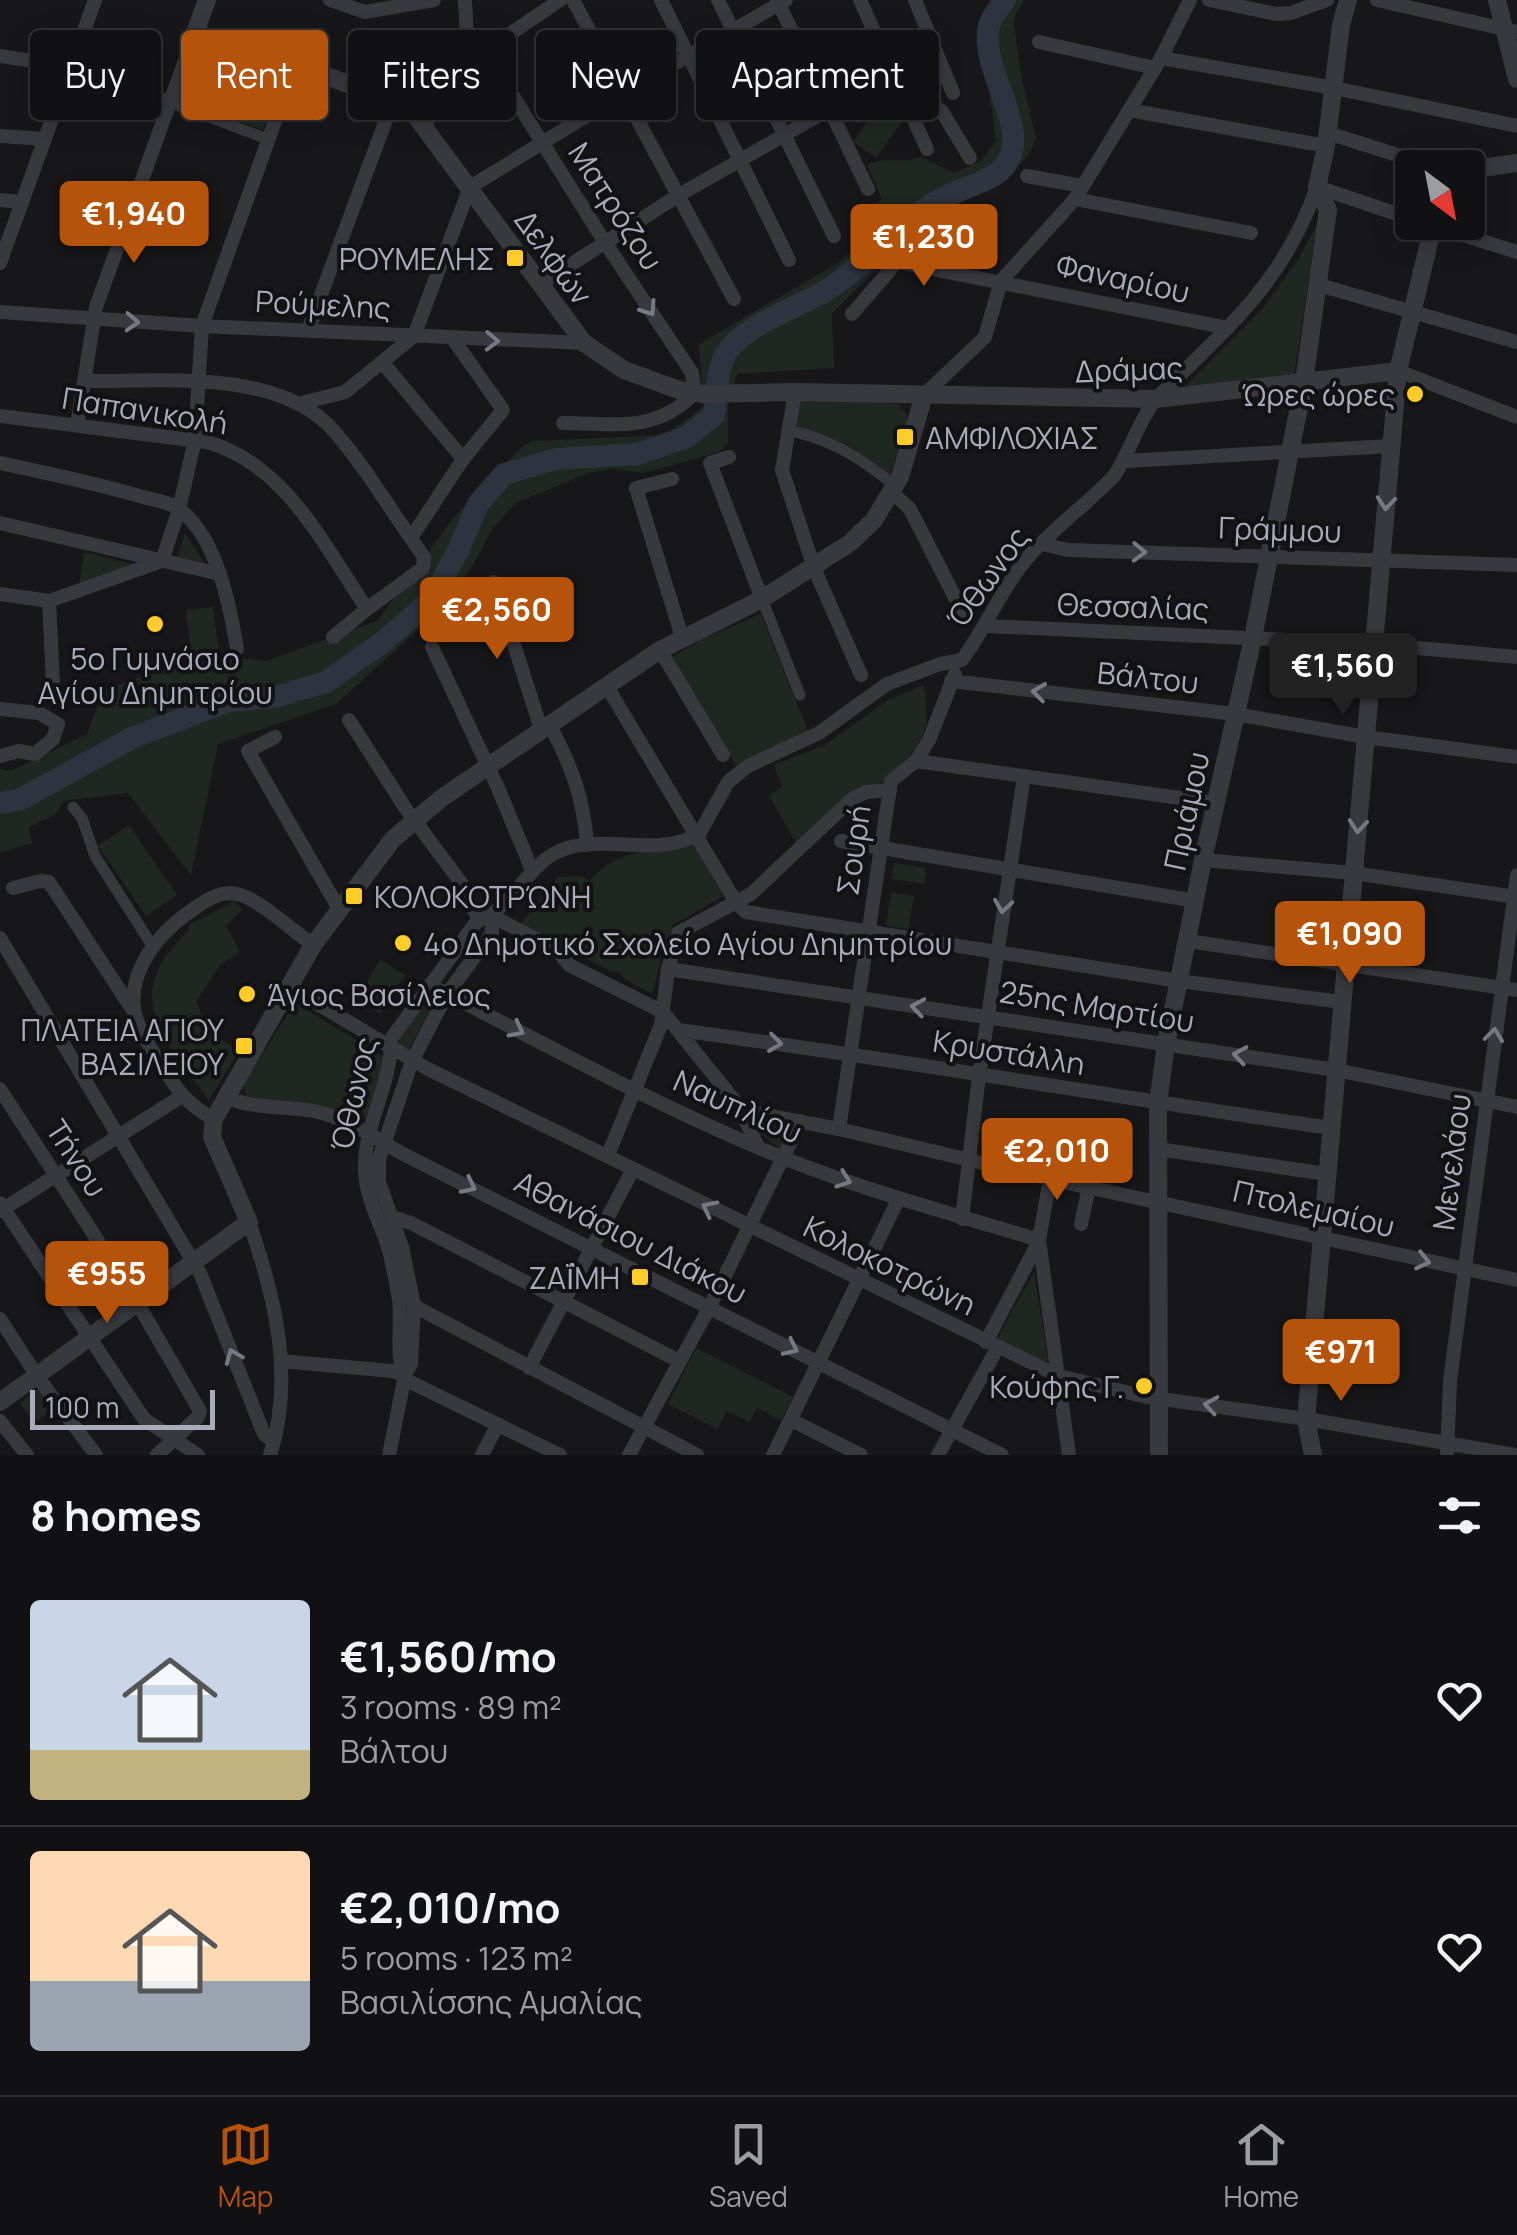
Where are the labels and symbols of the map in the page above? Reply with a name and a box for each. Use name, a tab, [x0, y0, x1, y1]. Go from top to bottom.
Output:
street label: Ματρόζου	[559, 134, 673, 278]
north arrow	[1395, 150, 1485, 240]
pin: €1,940	[53, 181, 215, 266]
street label: Δελφών	[506, 201, 602, 313]
pin: €1,230	[843, 204, 1005, 289]
place label: ΡΟΥΜΕΛΗΣ	[339, 238, 495, 279]
street label: Φαναρίου	[1053, 244, 1193, 312]
marker: ΡΟΥΜΕΛΗΣ	[504, 247, 526, 269]
street label: Ρούμελης	[254, 280, 392, 328]
one-way arrow	[637, 299, 656, 317]
one-way arrow	[125, 311, 141, 332]
one-way arrow	[484, 330, 500, 351]
street label: Δράμας	[1074, 347, 1184, 391]
place label: Ώρες ώρες	[1241, 374, 1395, 415]
street label: Παπανικολή	[59, 377, 231, 443]
marker: Ώρες ώρες	[1404, 383, 1426, 405]
place label: ΑΜΦΙΛΟΧΙΑΣ	[925, 417, 1099, 458]
marker: ΑΜΦΙΛΟΧΙΑΣ	[894, 426, 916, 448]
one-way arrow	[1376, 495, 1398, 511]
street label: Γράμμου	[1218, 506, 1342, 552]
street label: Όθωνος	[936, 518, 1038, 636]
one-way arrow	[1131, 541, 1147, 562]
pin: €2,560	[416, 577, 578, 662]
street label: Θεσσαλίας	[1056, 583, 1210, 629]
marker: 5ο Γυμνάσιο Αγίου Δημητρίου	[144, 613, 166, 635]
pin: €1,560	[1262, 633, 1424, 718]
place label: 5ο Γυμνάσιο Αγίου Δημητρίου	[37, 638, 273, 713]
street label: Βάλτου	[1095, 651, 1201, 703]
one-way arrow	[1031, 683, 1047, 704]
street label: Πριάμου	[1153, 748, 1219, 874]
street label: Σουρή	[826, 802, 880, 898]
one-way arrow	[1347, 819, 1369, 835]
place label: ΚΟΛΟΚΟΤΡΏΝΗ	[374, 876, 591, 917]
marker: ΚΟΛΟΚΟΤΡΏΝΗ	[343, 885, 365, 907]
one-way arrow	[994, 898, 1015, 915]
pin: €1,090	[1269, 901, 1431, 986]
place label: 4ο Δημοτικό Σχολείο Αγίου Δημητρίου	[423, 923, 952, 964]
marker: 4ο Δημοτικό Σχολείο Αγίου Δημητρίου	[392, 932, 414, 954]
street label: 25ης Μαρτίου	[997, 970, 1197, 1042]
place label: Άγιος Βασίλειος	[267, 974, 491, 1015]
marker: Άγιος Βασίλειος	[236, 983, 258, 1005]
one-way arrow	[910, 997, 927, 1018]
place label: ΠΛΑΤΕΙΑ ΑΓΙΟΥ ΒΑΣΙΛΕΙΟΥ	[20, 1009, 224, 1084]
one-way arrow	[507, 1017, 525, 1037]
street label: Κρυστάλλη	[930, 1020, 1088, 1084]
one-way arrow	[1483, 1027, 1504, 1043]
one-way arrow	[767, 1032, 783, 1053]
street label: Όθωνος	[320, 1033, 386, 1155]
marker: ΠΛΑΤΕΙΑ ΑΓΙΟΥ ΒΑΣΙΛΕΙΟΥ	[233, 1035, 255, 1057]
one-way arrow	[1231, 1046, 1248, 1067]
street label: Ναυπλίου	[667, 1059, 809, 1153]
street label: Μενελάου	[1422, 1091, 1480, 1233]
street label: Τήνου	[37, 1112, 117, 1204]
pin: €2,010	[976, 1118, 1138, 1203]
street label: Αθανάσιου Διάκου	[508, 1161, 754, 1313]
one-way arrow	[834, 1168, 851, 1189]
street label: Πτολεμαίου	[1229, 1170, 1399, 1246]
one-way arrow	[459, 1174, 477, 1194]
one-way arrow	[701, 1201, 719, 1220]
street label: Κολοκοτρώνη	[797, 1206, 983, 1324]
pin: €955	[48, 1241, 166, 1326]
one-way arrow	[1414, 1249, 1431, 1270]
place label: ΖΑΪ́ΜΗ	[528, 1257, 620, 1298]
marker: ΖΑΪ́ΜΗ	[629, 1266, 651, 1288]
pin: €971	[1282, 1319, 1400, 1404]
one-way arrow	[780, 1336, 798, 1355]
one-way arrow	[224, 1348, 244, 1365]
place label: Κούφης Γ.	[989, 1366, 1124, 1407]
marker: Κούφης Γ.	[1133, 1375, 1155, 1397]
scale bar	[30, 1385, 215, 1430]
one-way arrow	[1203, 1396, 1220, 1417]

